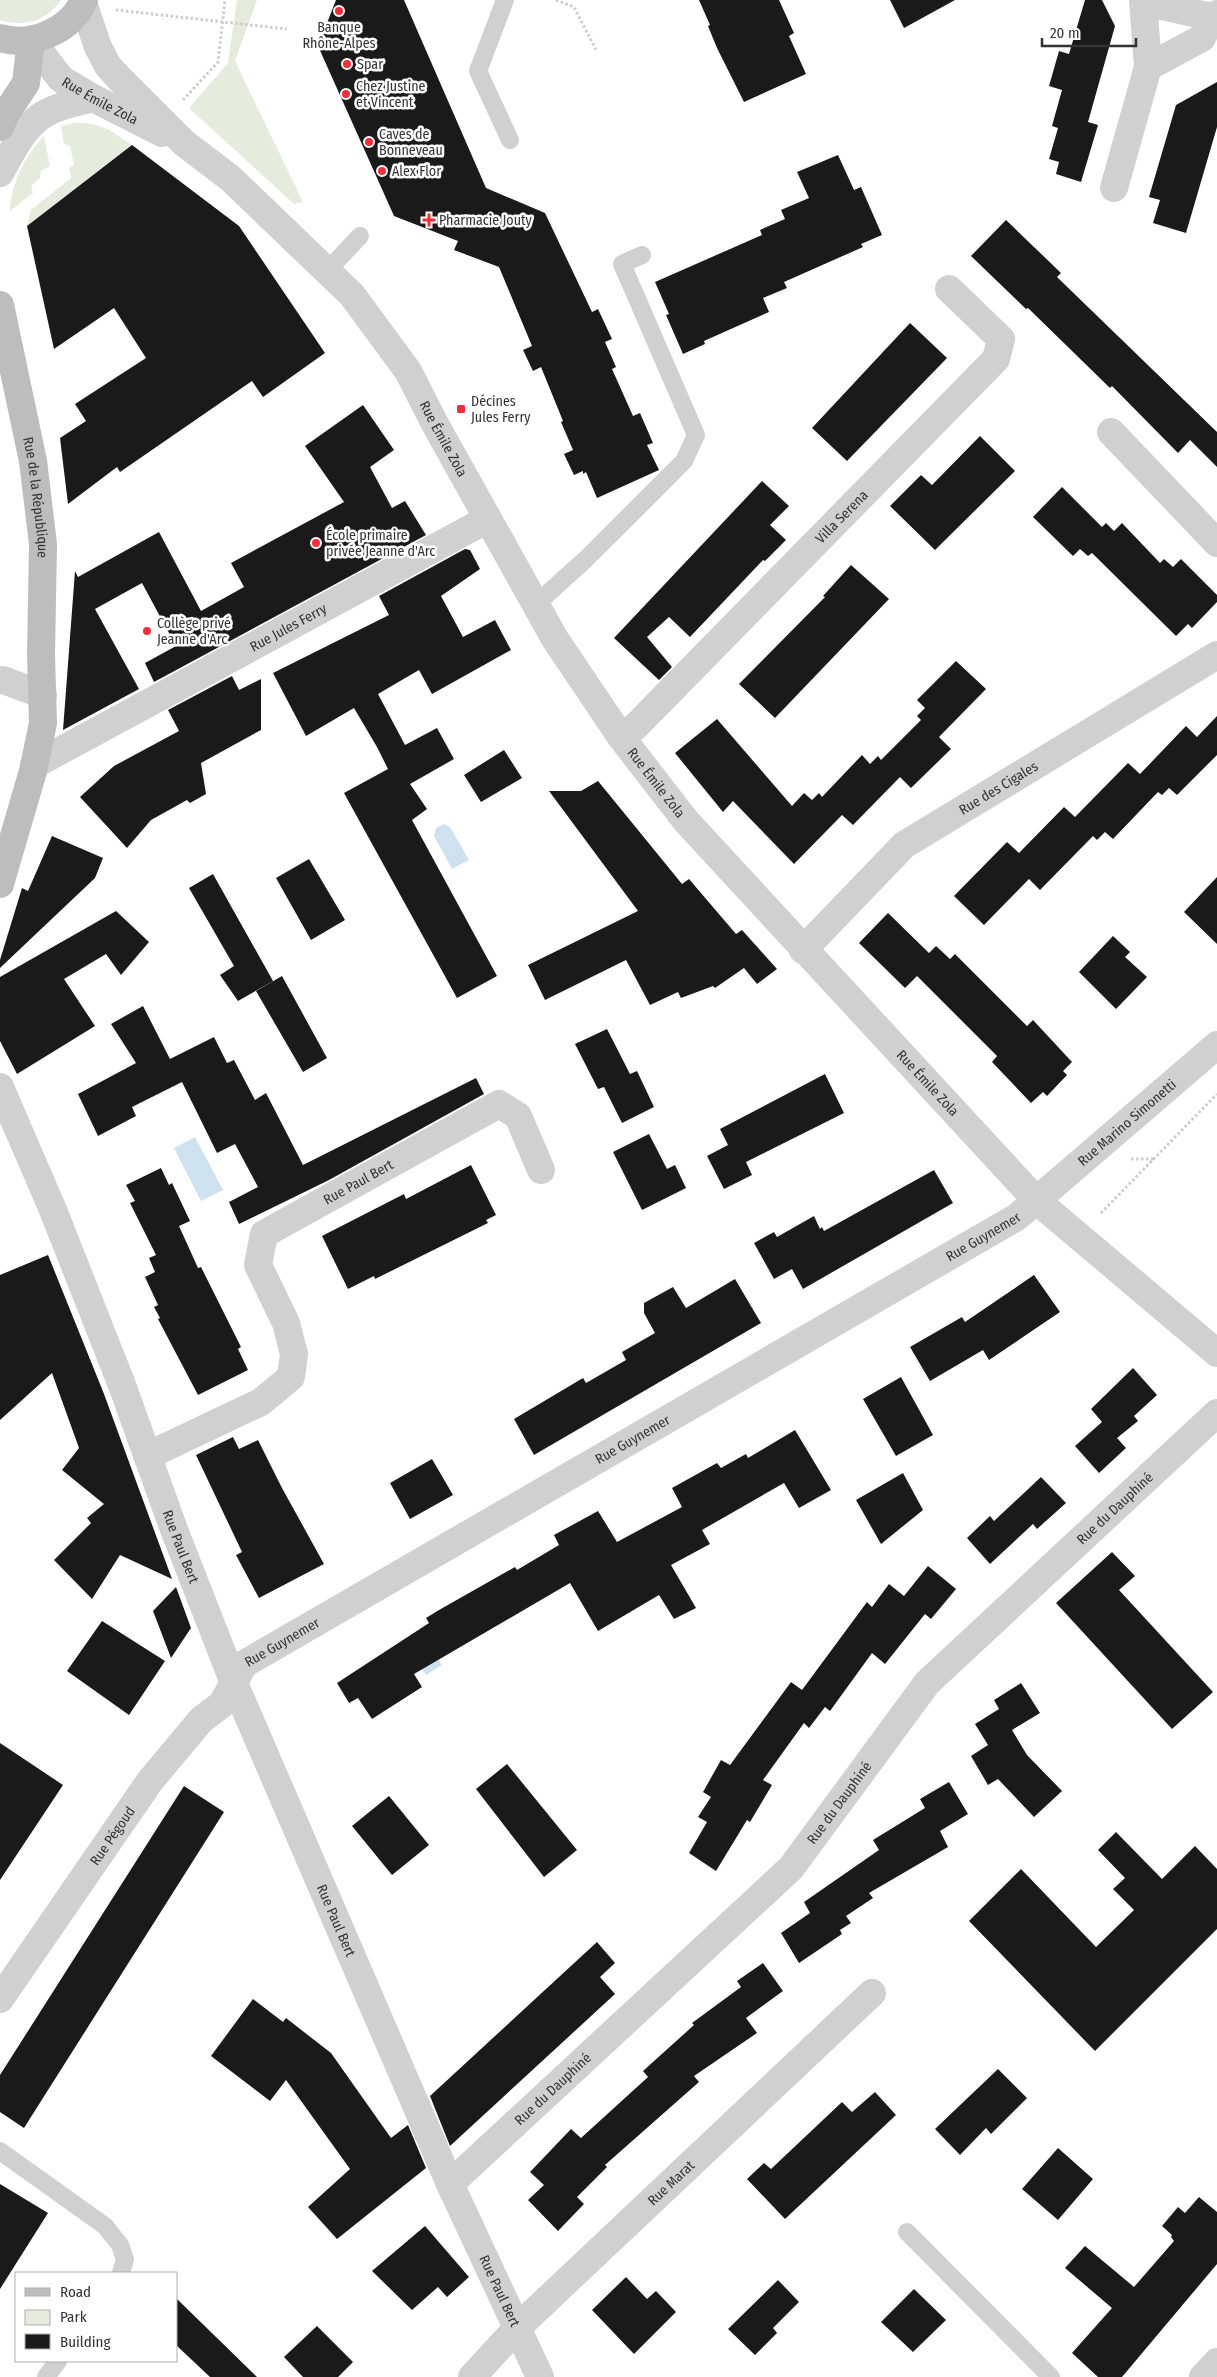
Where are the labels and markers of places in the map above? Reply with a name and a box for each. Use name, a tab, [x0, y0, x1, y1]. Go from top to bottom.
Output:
marker: Banque Rhône-Alpes	[333, 5, 345, 17]
place label: Banque Rhône-Alpes	[302, 19, 376, 52]
place label: Spar	[357, 56, 383, 73]
marker: Spar	[341, 58, 353, 70]
place label: Chez Justine et Vincent	[356, 78, 426, 111]
marker: Chez Justine et Vincent	[340, 88, 352, 100]
place label: Caves de Bonneveau	[379, 126, 443, 159]
marker: Caves de Bonneveau	[363, 136, 375, 148]
place label: Alex Flor	[392, 163, 441, 180]
marker: Alex Flor	[376, 165, 388, 177]
place label: Pharmacie Jouty	[439, 212, 533, 229]
marker: Pharmacie Jouty	[423, 214, 435, 226]
place label: Décines Jules Ferry	[471, 393, 531, 426]
marker: Décines Jules Ferry	[455, 403, 467, 415]
place label: École primaire privée Jeanne d'Arc	[326, 526, 435, 560]
marker: École primaire privée Jeanne d'Arc	[310, 537, 322, 549]
place label: Collège privé Jeanne d'Arc	[157, 615, 231, 648]
marker: Collège privé Jeanne d'Arc	[141, 625, 153, 637]

